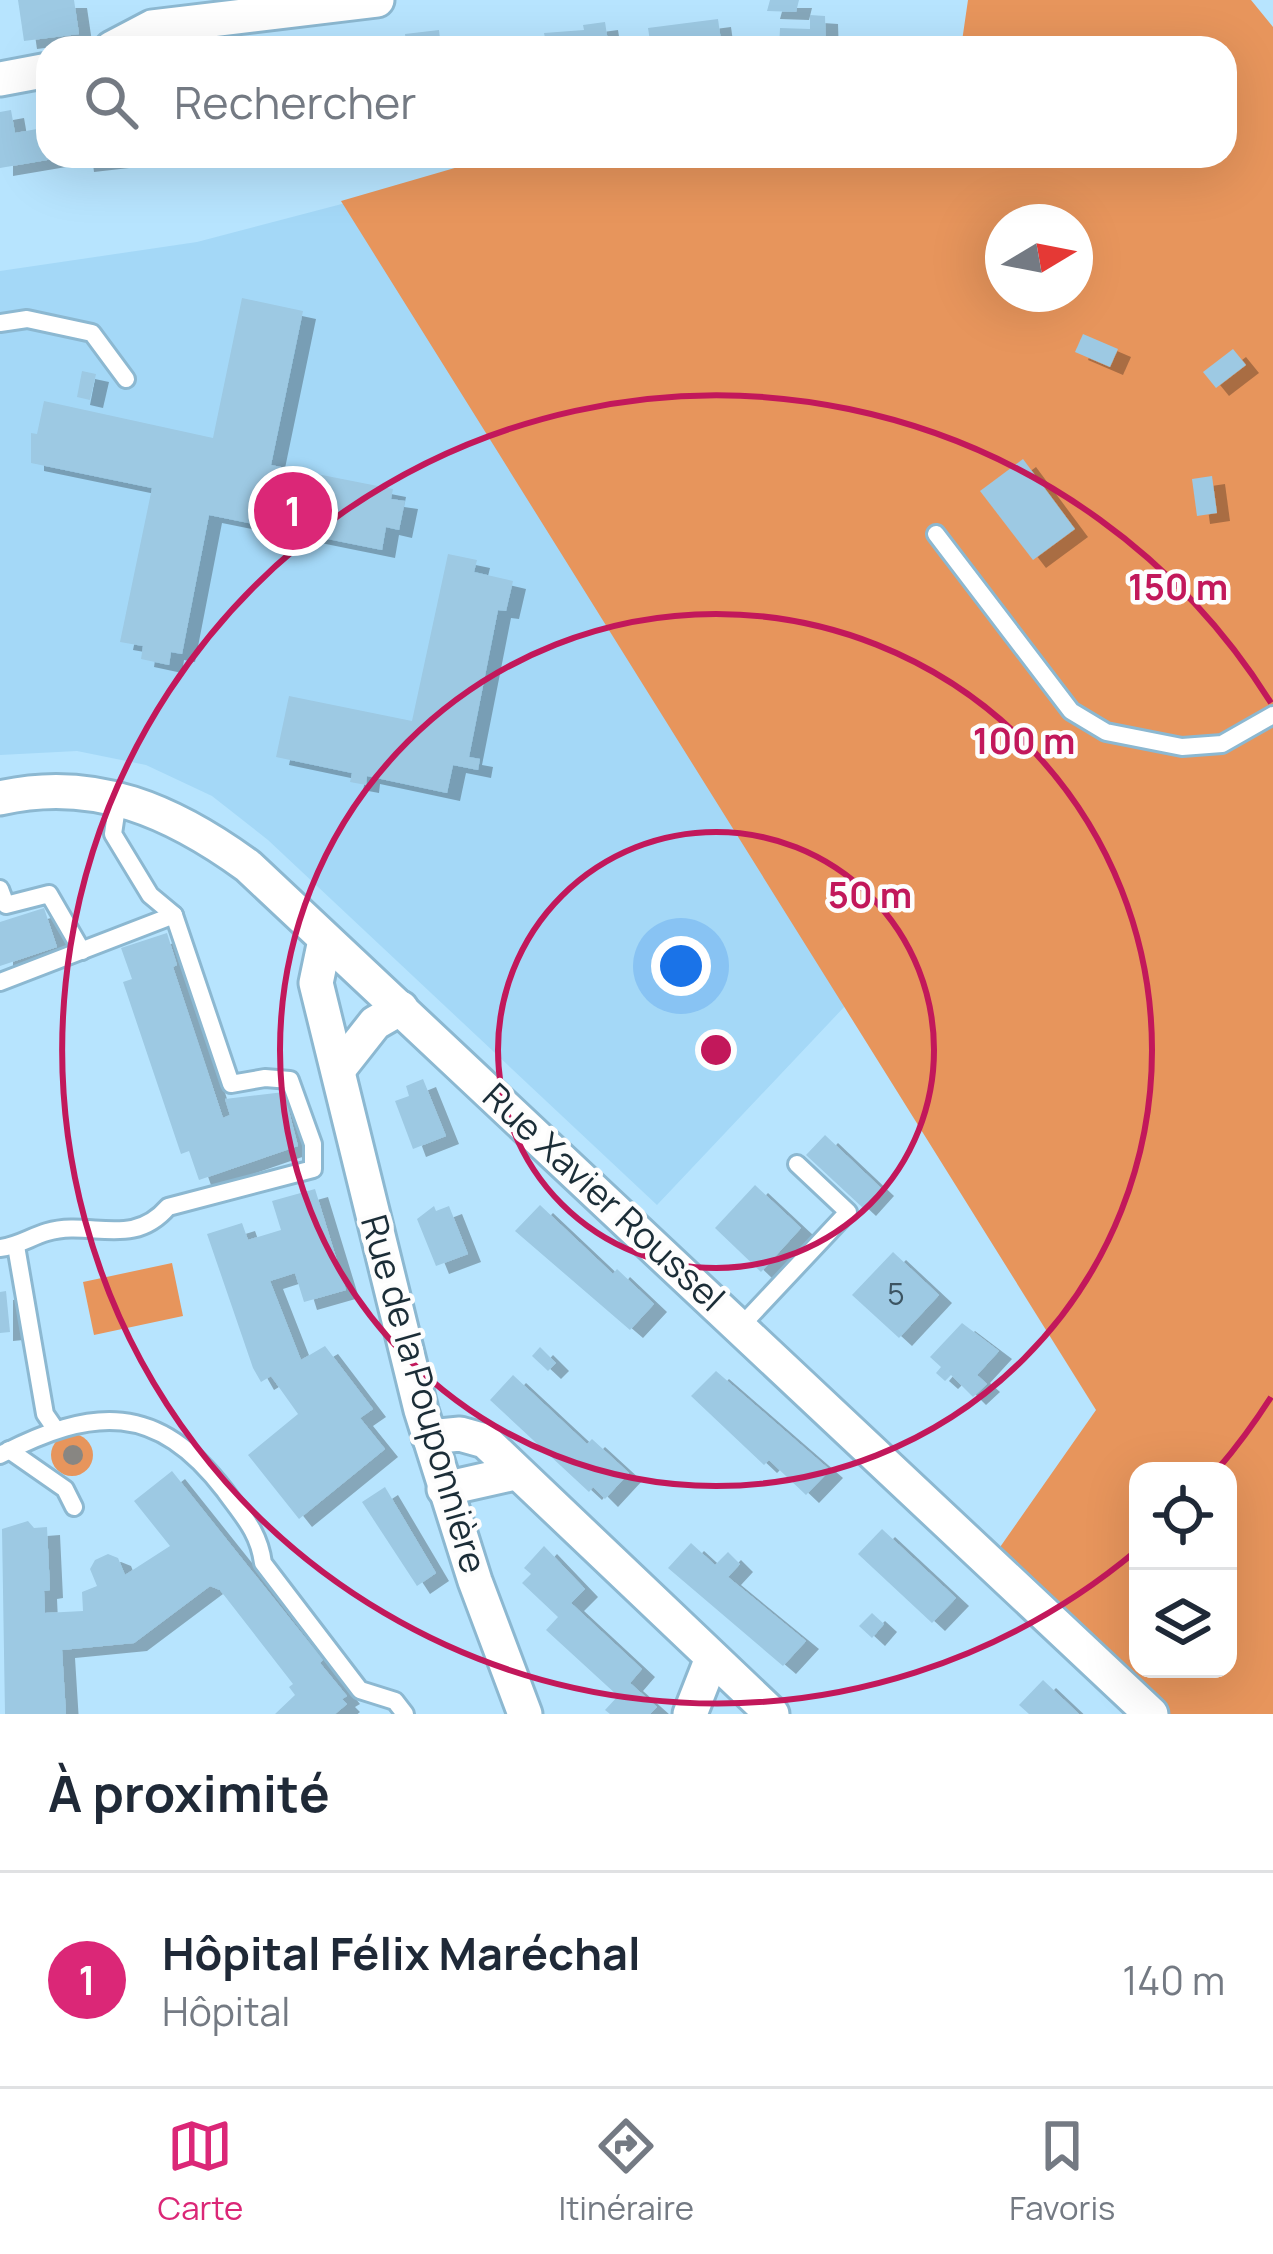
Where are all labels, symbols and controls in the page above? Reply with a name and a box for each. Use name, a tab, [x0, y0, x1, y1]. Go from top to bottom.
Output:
search box	[36, 36, 1237, 168]
icon: search	[78, 69, 144, 135]
text: Rechercher	[174, 71, 417, 133]
north arrow	[985, 204, 1093, 312]
pin: 1	[254, 466, 332, 556]
text: 150 m	[1128, 562, 1228, 611]
text: 100 m	[973, 716, 1075, 765]
text: 50 m	[828, 870, 912, 919]
your location	[651, 936, 711, 996]
centre of rings	[695, 1029, 737, 1071]
street label: Rue Xavier Roussel	[473, 1072, 736, 1322]
street label: Rue de la Pouponnière	[350, 1209, 499, 1579]
house number: 5	[887, 1273, 905, 1314]
map controls	[1129, 1462, 1237, 1678]
button: locate	[1129, 1462, 1237, 1570]
button: layers	[1129, 1570, 1237, 1678]
text: À proximité	[48, 1758, 330, 1827]
text: Hôpital Félix Maréchal	[162, 1922, 641, 1984]
text: 1	[78, 1953, 96, 2007]
text: 140 m	[1122, 1953, 1225, 2007]
text: Hôpital	[162, 1984, 290, 2038]
tab: Carte	[158, 2113, 243, 2230]
tab: Itinéraire	[558, 2113, 694, 2230]
tab: Favoris	[1009, 2113, 1115, 2230]

